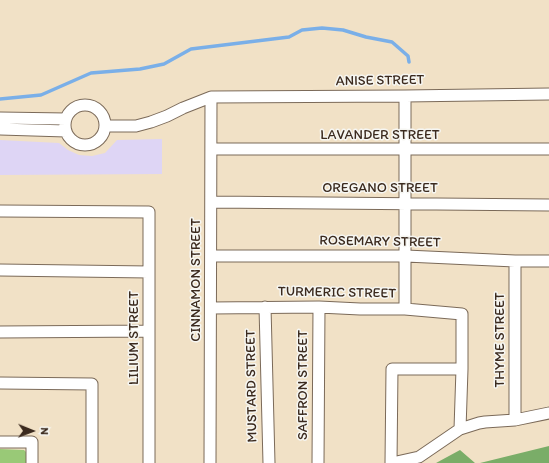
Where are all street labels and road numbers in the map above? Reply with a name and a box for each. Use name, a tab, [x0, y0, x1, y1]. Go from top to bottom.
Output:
street label: ANISE STREET	[336, 72, 424, 90]
street label: LAVANDER STREET	[320, 127, 440, 143]
street label: OREGANO STREET	[322, 180, 438, 196]
street label: CINNAMON STREET	[188, 218, 204, 342]
street label: ROSEMARY STREET	[319, 233, 441, 251]
street label: TURMERIC STREET	[278, 284, 396, 302]
street label: LILIUM STREET	[126, 291, 142, 385]
street label: THYME STREET	[492, 292, 508, 388]
street label: MUSTARD STREET	[243, 329, 261, 443]
street label: SAFFRON STREET	[295, 330, 311, 440]

